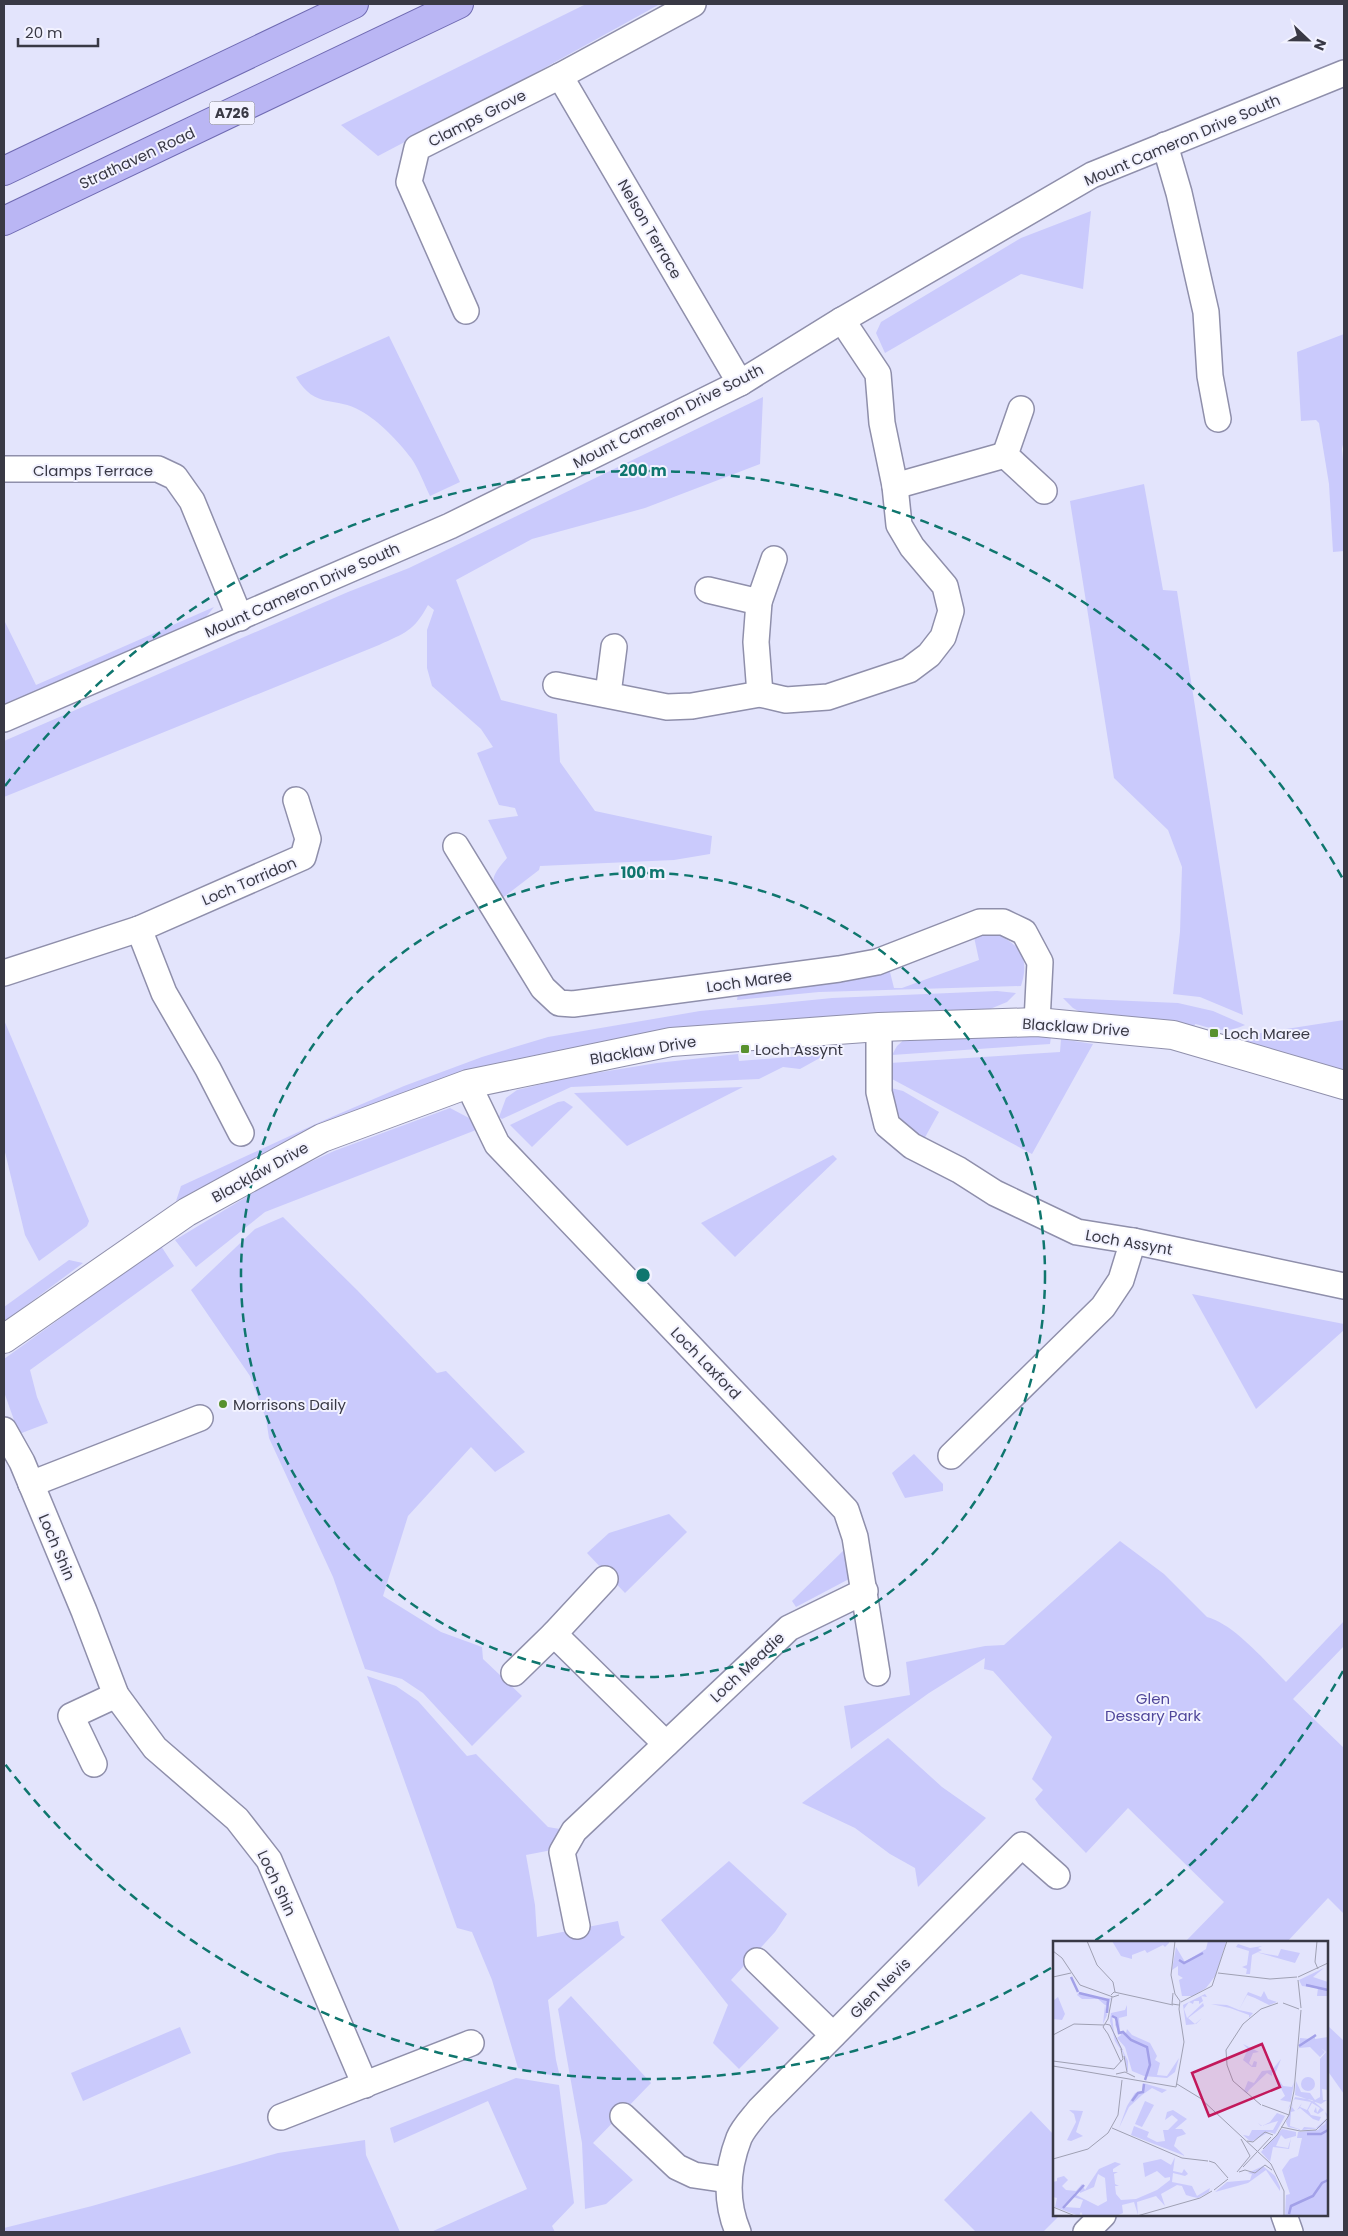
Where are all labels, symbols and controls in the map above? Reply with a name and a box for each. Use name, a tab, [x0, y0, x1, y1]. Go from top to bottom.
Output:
scale bar	[18, 15, 98, 47]
north arrow	[1283, 15, 1333, 65]
text: 20 m	[25, 22, 63, 43]
text: N	[1309, 36, 1331, 53]
street label: Clamps Grove	[424, 84, 530, 152]
street label: Mount Cameron Drive South	[1081, 89, 1283, 191]
road number: A726	[210, 102, 254, 125]
street label: Strathaven Road	[76, 122, 198, 194]
street label: Nelson Terrace	[613, 175, 687, 283]
street label: Mount Cameron Drive South	[569, 359, 767, 473]
street label: Clamps Terrace	[33, 460, 153, 481]
text: 200 m	[619, 460, 667, 481]
street label: Mount Cameron Drive South	[201, 537, 403, 643]
street label: Loch Torridon	[199, 852, 299, 910]
text: 100 m	[621, 862, 665, 883]
street label: Loch Maree	[705, 965, 793, 997]
street label: Blacklaw Drive	[1022, 1013, 1130, 1041]
place label: Loch Maree	[1224, 1023, 1310, 1044]
marker: Loch Maree	[1208, 1027, 1220, 1039]
street label: Blacklaw Drive	[588, 1030, 698, 1070]
place label: Loch Assynt	[755, 1039, 843, 1060]
marker: Loch Assynt	[739, 1043, 751, 1055]
street label: Blacklaw Drive	[208, 1137, 312, 1207]
street label: Loch Assynt	[1084, 1224, 1174, 1260]
centre of rings	[634, 1266, 652, 1284]
street label: Loch Laxford	[666, 1322, 746, 1404]
place label: Morrisons Daily	[233, 1394, 346, 1415]
marker: Morrisons Daily	[217, 1398, 229, 1410]
street label: Loch Shin	[34, 1510, 80, 1584]
street label: Loch Meadie	[705, 1627, 789, 1707]
park label: Glen Dessary Park	[1105, 1688, 1201, 1726]
street label: Loch Shin	[253, 1847, 301, 1919]
inset map	[1053, 1941, 1328, 2216]
street label: Glen Nevis	[845, 1953, 915, 2023]

